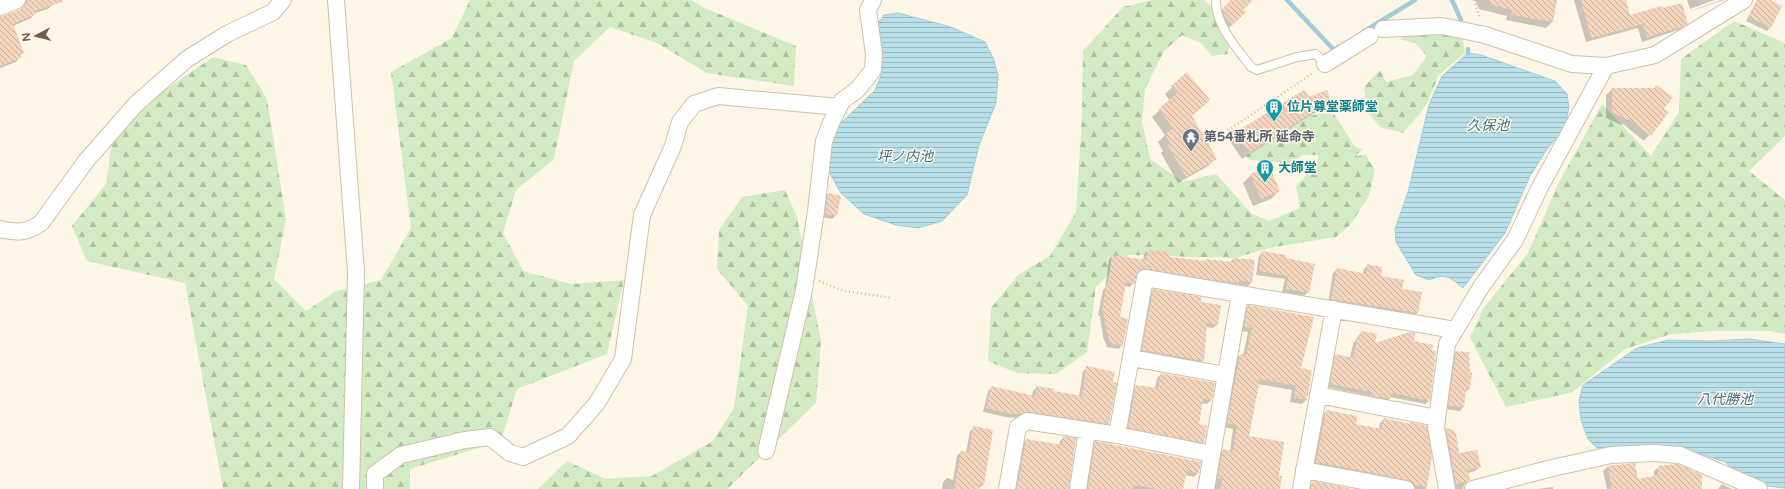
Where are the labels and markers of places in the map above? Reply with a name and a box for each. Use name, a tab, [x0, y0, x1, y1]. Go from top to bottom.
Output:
building icon: 位片尊堂薬師堂	[1264, 97, 1284, 122]
place label: 位片尊堂薬師堂	[1287, 99, 1378, 115]
temple icon: 第54番札所 延命寺	[1181, 127, 1201, 152]
place label: 第54番札所 延命寺	[1204, 129, 1315, 145]
building icon: 大師堂	[1255, 158, 1275, 183]
place label: 大師堂	[1278, 160, 1317, 176]

